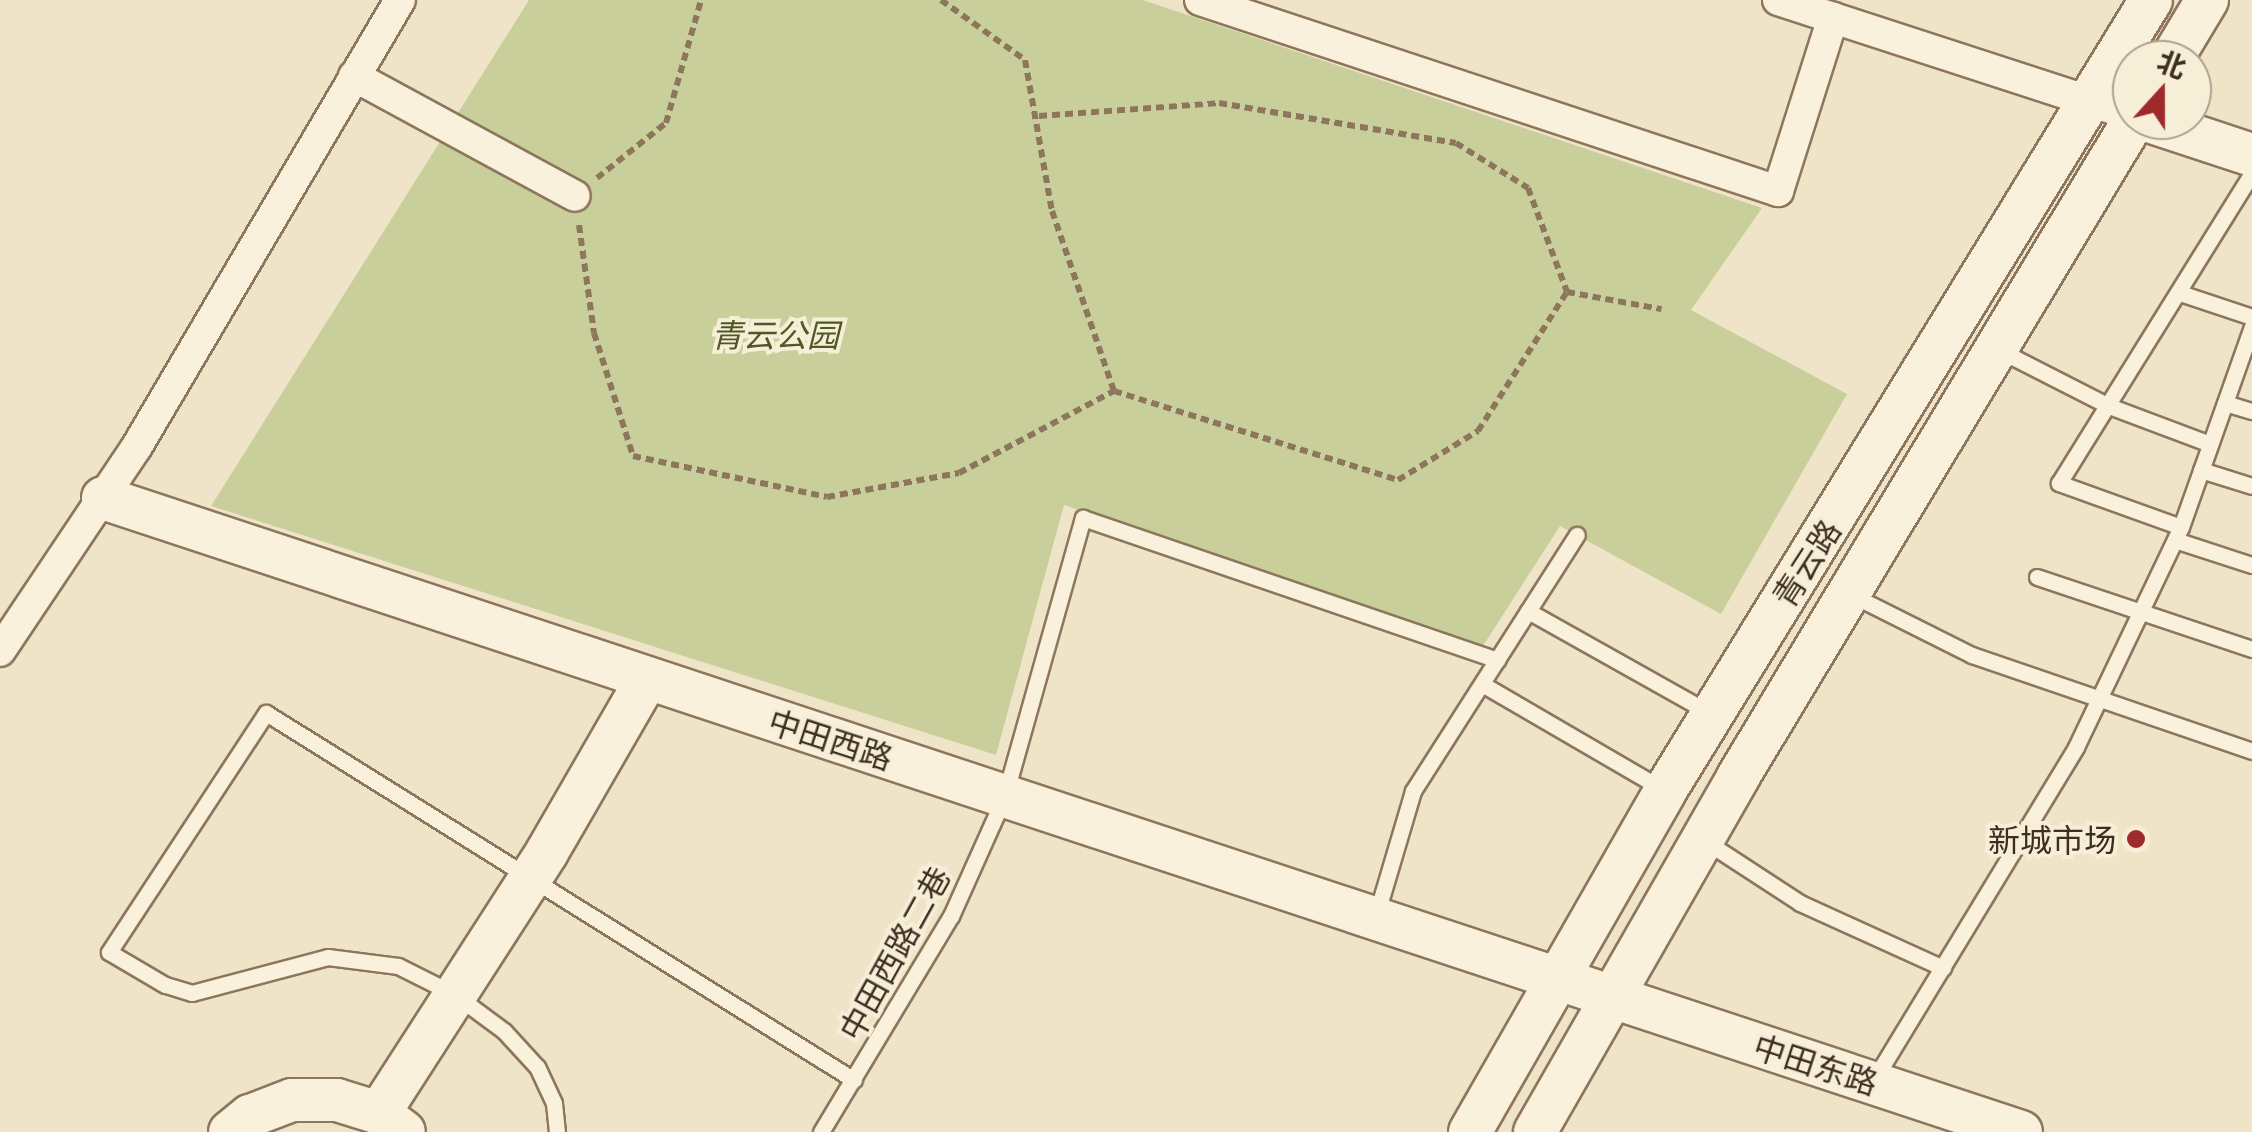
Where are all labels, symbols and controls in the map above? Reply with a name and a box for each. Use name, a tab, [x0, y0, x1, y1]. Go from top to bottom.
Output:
north arrow	[2112, 40, 2212, 140]
text: 北	[2152, 41, 2192, 86]
park label: 青云公园	[711, 315, 839, 353]
street label: 青云路	[1764, 512, 1848, 614]
street label: 中田西路	[764, 701, 898, 777]
place label: 新城市场	[1988, 820, 2116, 858]
marker: 新城市场	[2125, 828, 2147, 850]
street label: 中田西路二巷	[831, 860, 957, 1046]
street label: 中田东路	[1749, 1026, 1883, 1102]

